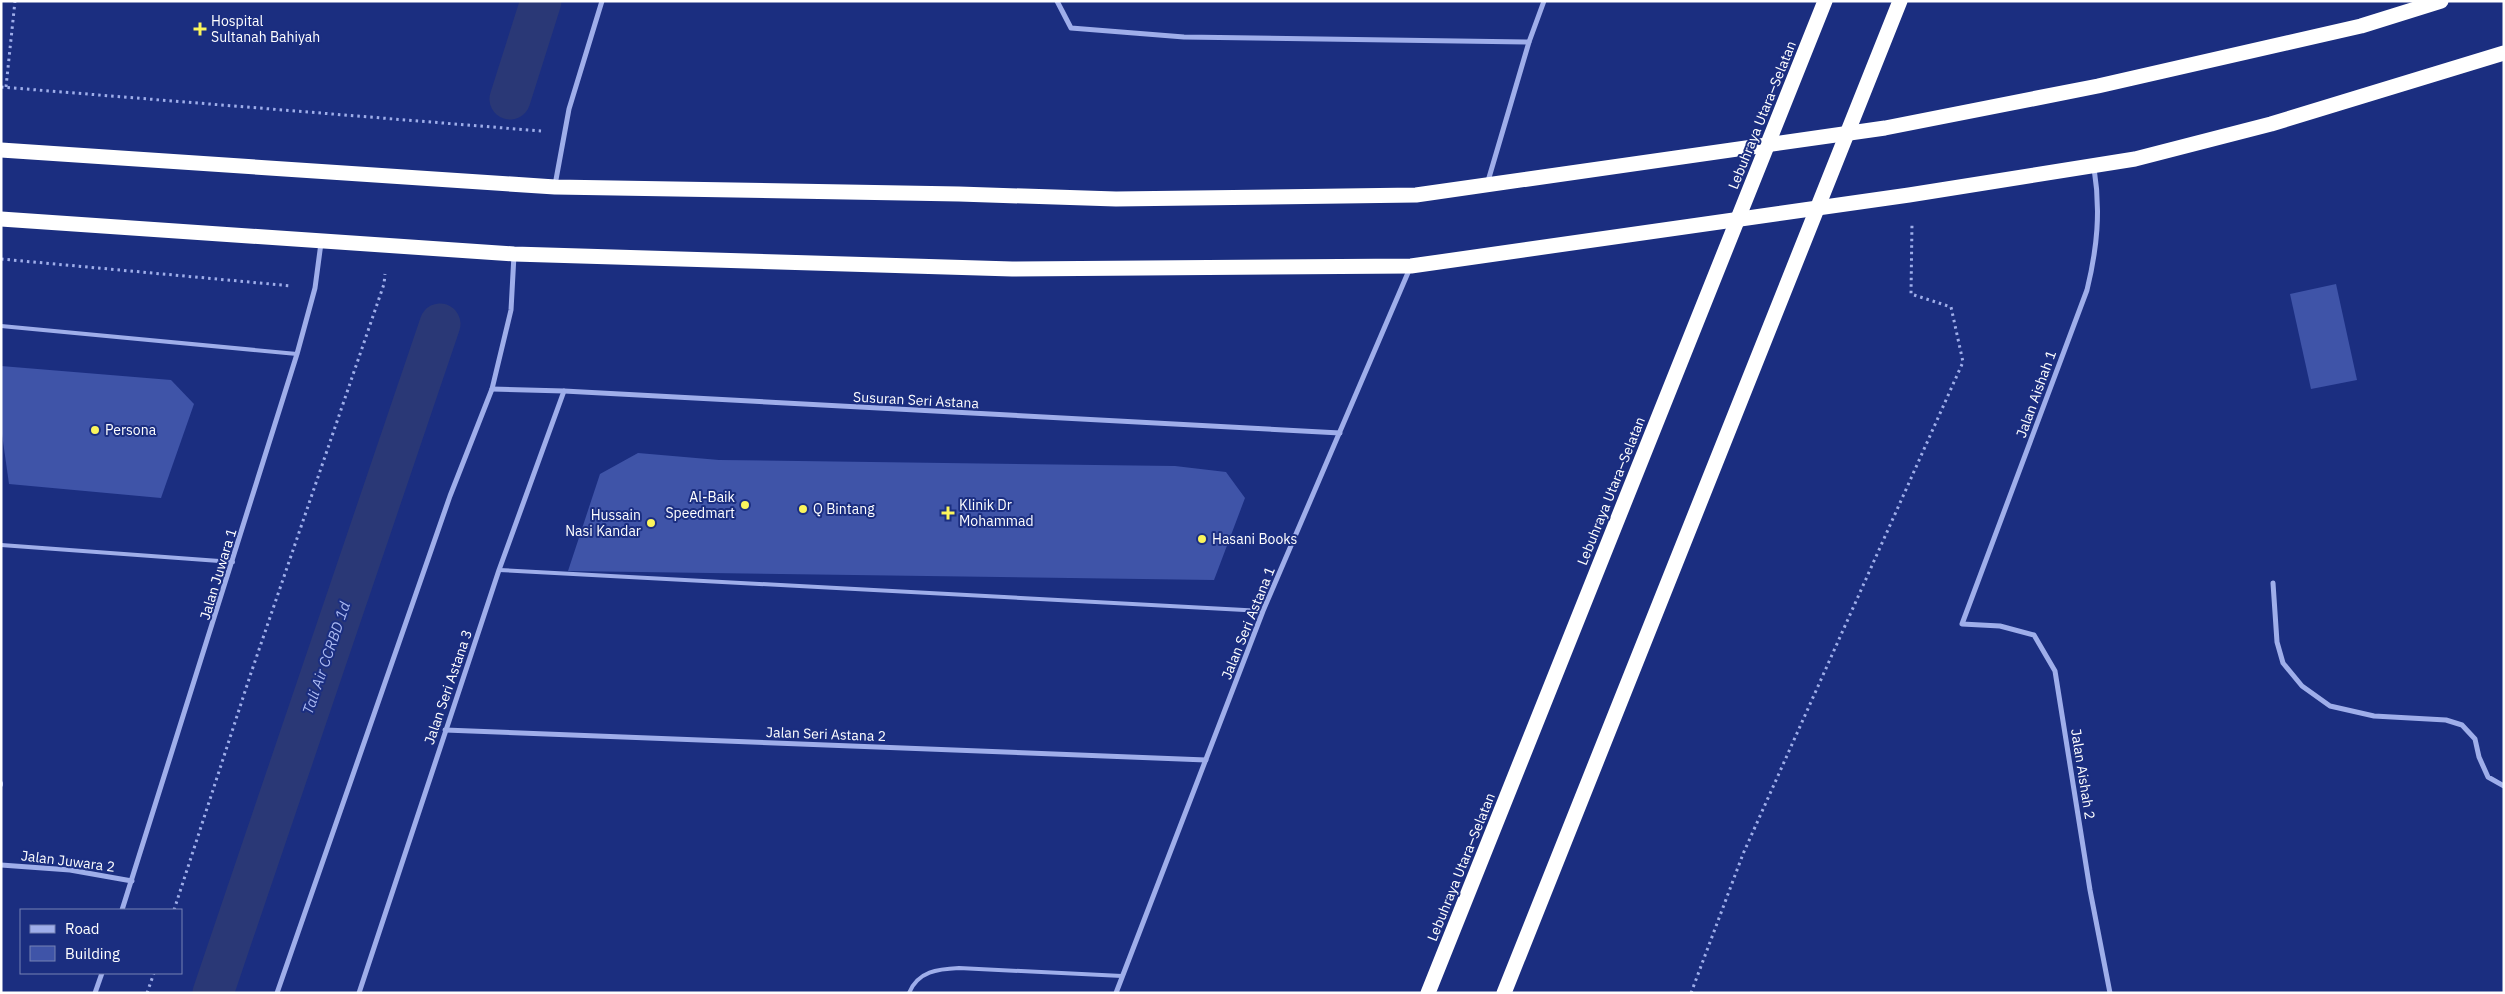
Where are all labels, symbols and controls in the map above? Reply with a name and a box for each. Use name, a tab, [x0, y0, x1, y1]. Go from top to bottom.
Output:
place label: Hospital Sultanah Bahiyah	[211, 12, 320, 46]
marker: Hospital Sultanah Bahiyah	[193, 22, 207, 36]
street label: Lebuhraya Utara–Selatan	[1724, 38, 1800, 192]
street label: Jalan Aishah 1	[2012, 348, 2060, 440]
street label: Susuran Seri Astana	[853, 388, 980, 412]
street label: Lebuhraya Utara–Selatan	[1573, 414, 1649, 568]
place label: Persona	[105, 421, 157, 439]
marker: Persona	[89, 424, 101, 436]
place label: Al-Baik Speedmart	[665, 488, 736, 522]
place label: Klinik Dr Mohammad	[959, 496, 1034, 530]
marker: Al-Baik Speedmart	[739, 499, 751, 511]
place label: Q Bintang	[813, 500, 875, 518]
marker: Q Bintang	[797, 503, 809, 515]
place label: Hussain Nasi Kandar	[565, 506, 641, 540]
marker: Klinik Dr Mohammad	[941, 506, 955, 520]
marker: Hussain Nasi Kandar	[645, 517, 657, 529]
street label: Jalan Juwara 1	[196, 526, 240, 622]
place label: Hasani Books	[1212, 530, 1297, 548]
marker: Hasani Books	[1196, 533, 1208, 545]
street label: Jalan Seri Astana 1	[1217, 564, 1279, 682]
water label: Tali Air CCRBD 1d	[298, 599, 354, 717]
street label: Jalan Seri Astana 3	[420, 627, 476, 747]
street label: Jalan Seri Astana 2	[766, 723, 886, 745]
street label: Jalan Aishah 2	[2067, 727, 2099, 821]
street label: Lebuhraya Utara–Selatan	[1423, 790, 1499, 944]
street label: Jalan Juwara 2	[20, 846, 116, 876]
legend	[20, 909, 182, 974]
text: Road	[65, 919, 100, 938]
text: Building	[65, 944, 120, 963]

